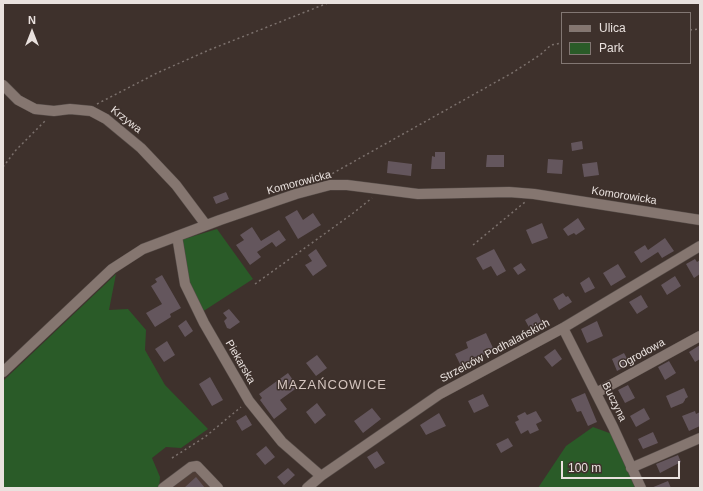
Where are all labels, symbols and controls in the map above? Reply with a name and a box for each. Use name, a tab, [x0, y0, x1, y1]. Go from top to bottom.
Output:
north arrow	[12, 12, 52, 52]
legend	[561, 12, 691, 64]
text: N	[28, 14, 36, 26]
text: Ulica	[599, 21, 626, 35]
text: Park	[599, 41, 624, 55]
street label: Krzywa	[108, 104, 144, 136]
street label: Komorowicka	[265, 168, 333, 198]
street label: Komorowicka	[590, 184, 658, 208]
street label: Strzelców Podhalańskich	[438, 316, 552, 386]
street label: Ogrodowa	[617, 336, 667, 372]
street label: Piekarska	[222, 338, 258, 386]
district label: MAZAŃCOWICE	[277, 377, 387, 393]
street label: Buczyna	[599, 380, 629, 424]
scale bar	[563, 453, 682, 479]
text: 100 m	[568, 461, 601, 475]

